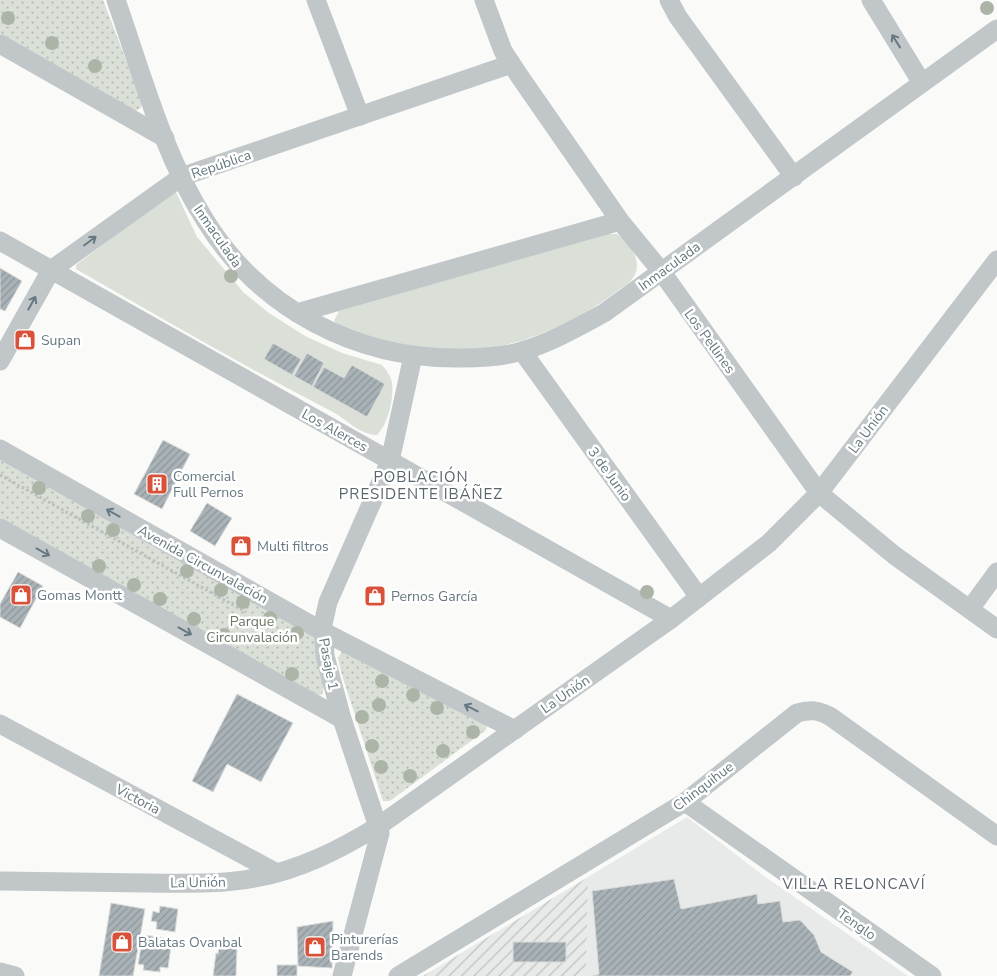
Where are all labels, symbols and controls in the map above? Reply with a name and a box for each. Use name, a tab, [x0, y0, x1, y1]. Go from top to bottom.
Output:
one-way arrow	[891, 35, 901, 49]
street label: República	[189, 145, 254, 184]
street label: Inmaculada	[189, 201, 246, 271]
one-way arrow	[83, 236, 97, 246]
street label: Inmaculada	[634, 237, 704, 295]
one-way arrow	[27, 296, 37, 311]
street label: Los Pellines	[680, 305, 740, 378]
shop icon: Supan	[13, 328, 37, 352]
place label: Supan	[41, 331, 81, 350]
street label: La Unión	[844, 401, 893, 457]
street label: Los Alerces	[298, 404, 371, 457]
street label: 3 de Junio	[584, 443, 636, 505]
district label: POBLACIÓN PRESIDENTE IBÁÑEZ	[339, 466, 503, 504]
place label: Comercial Full Pernos	[173, 467, 244, 502]
building icon: Comercial Full Pernos	[145, 472, 169, 496]
one-way arrow	[106, 508, 121, 518]
street label: Avenida Circunvalación	[134, 521, 271, 608]
shop icon: Multi filtros	[229, 534, 253, 558]
place label: Multi filtros	[257, 537, 329, 556]
one-way arrow	[35, 547, 50, 557]
shop icon: Gomas Montt	[9, 583, 33, 607]
shop icon: Pernos García	[363, 584, 387, 608]
place label: Gomas Montt	[37, 586, 122, 605]
place label: Pernos García	[391, 587, 478, 606]
park label: Parque Circunvalación	[206, 612, 298, 647]
one-way arrow	[177, 627, 191, 637]
street label: Pasaje 1	[314, 636, 343, 692]
street label: La Unión	[537, 671, 594, 718]
one-way arrow	[464, 703, 479, 712]
street label: Chinquihue	[669, 757, 737, 815]
street label: Victoria	[111, 779, 163, 819]
street label: La Unión	[170, 873, 226, 892]
district label: VILLA RELONCAVÍ	[781, 874, 926, 894]
street label: Tenglo	[834, 904, 880, 945]
shop icon: Balatas Ovanbal	[110, 930, 134, 954]
place label: Pinturerías Barends	[331, 930, 399, 965]
place label: Balatas Ovanbal	[138, 933, 243, 952]
shop icon: Pinturerías Barends	[303, 935, 327, 959]

